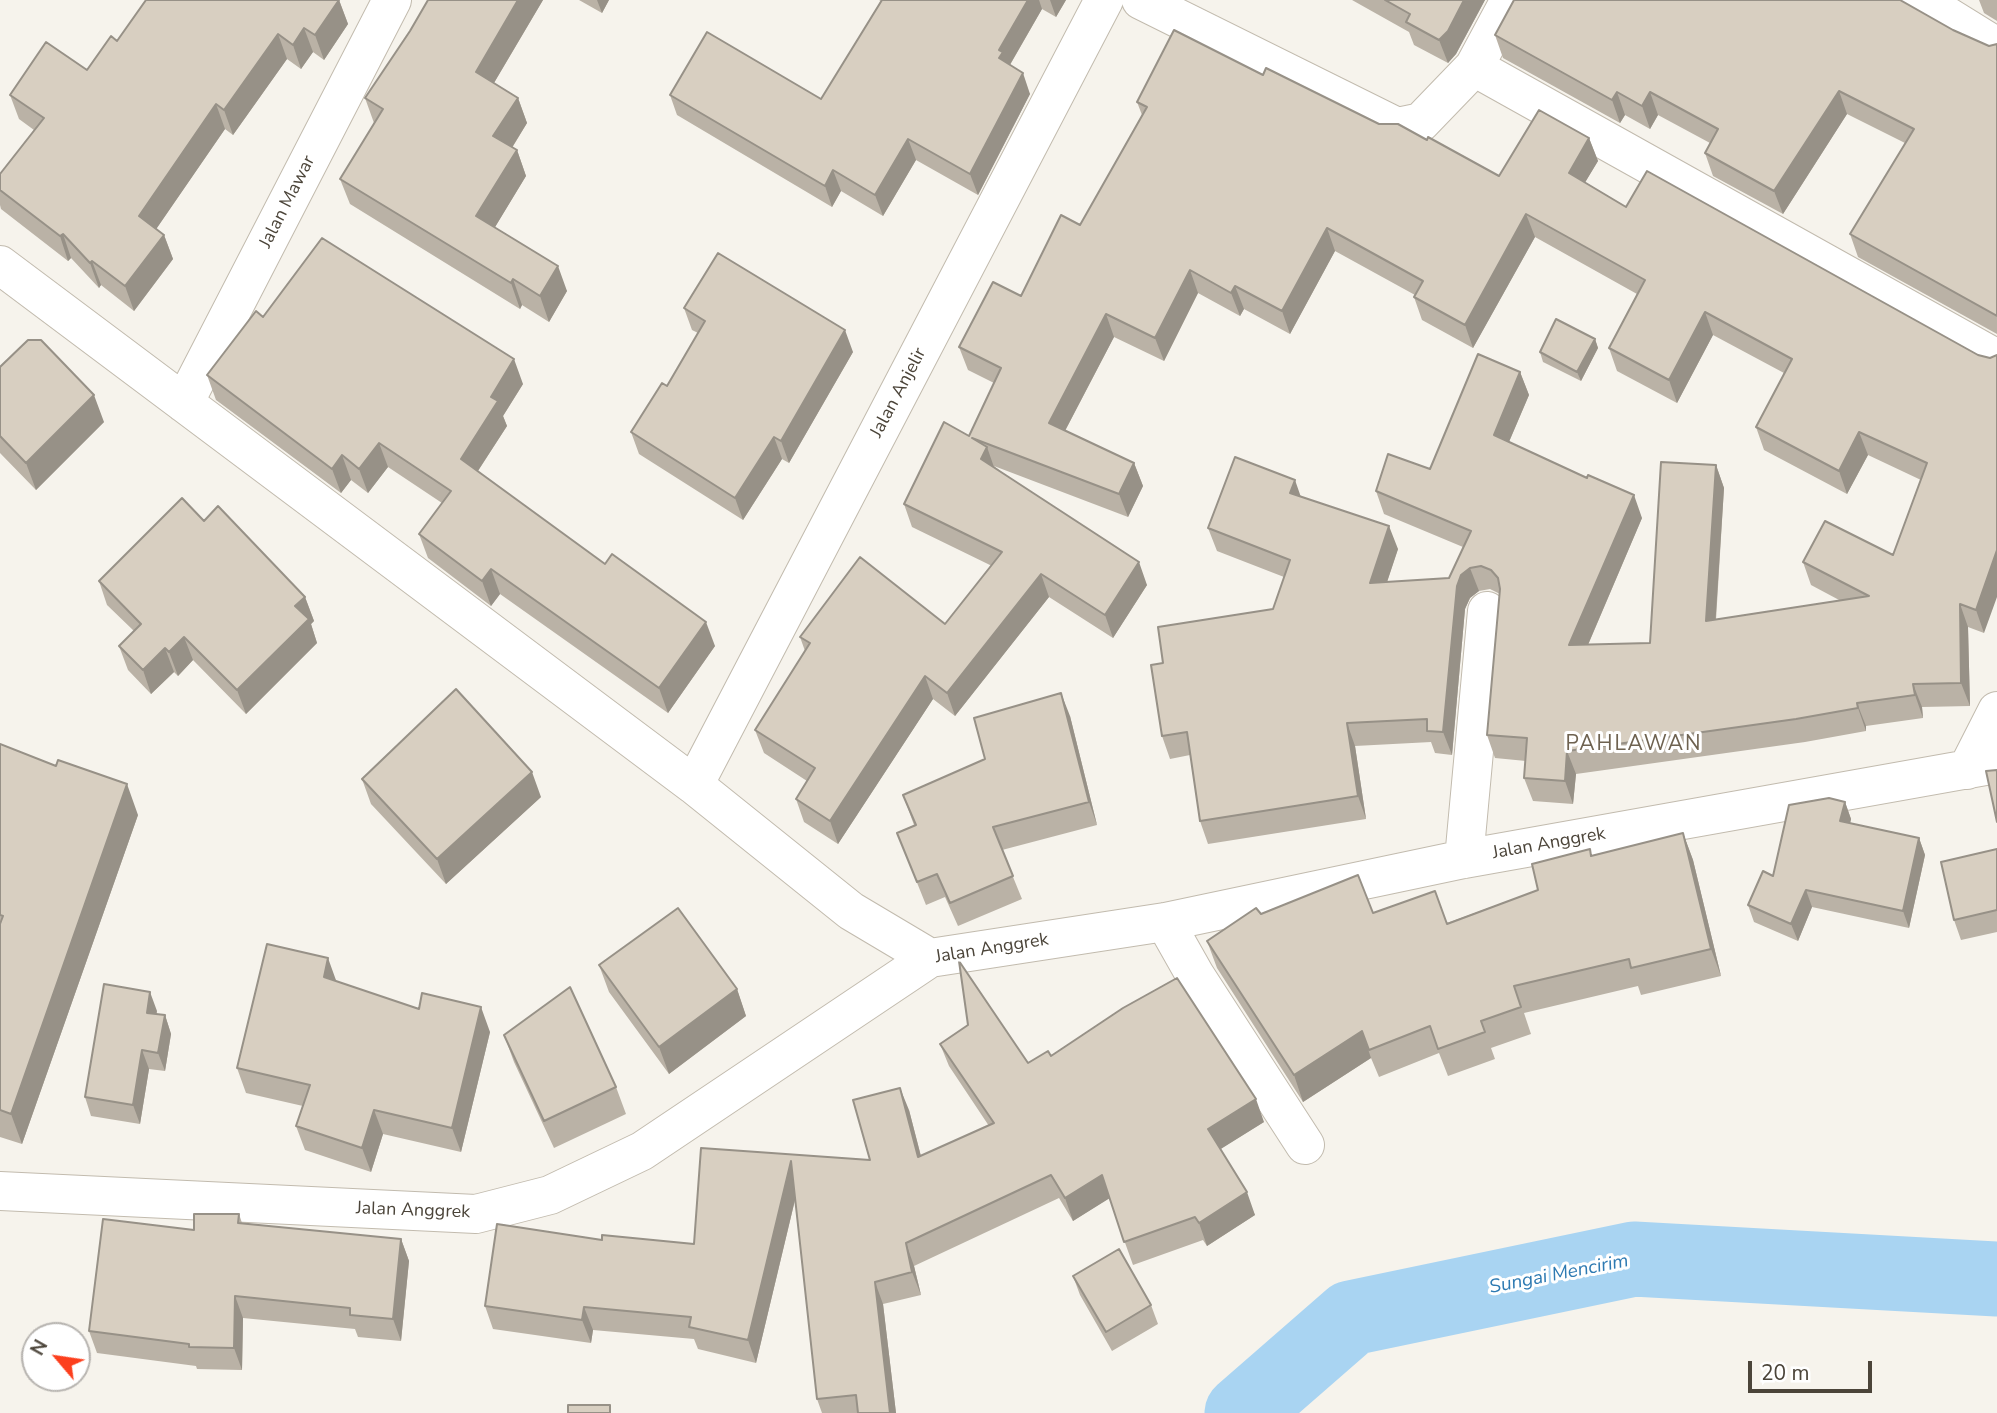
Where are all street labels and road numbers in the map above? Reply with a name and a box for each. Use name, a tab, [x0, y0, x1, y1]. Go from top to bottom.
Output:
street label: Jalan Mawar	[255, 152, 321, 252]
street label: Jalan Anjelir	[866, 345, 932, 441]
street label: Jalan Anggrek	[1491, 823, 1607, 865]
street label: Jalan Anggrek	[934, 929, 1050, 969]
street label: Jalan Anggrek	[355, 1198, 471, 1224]

